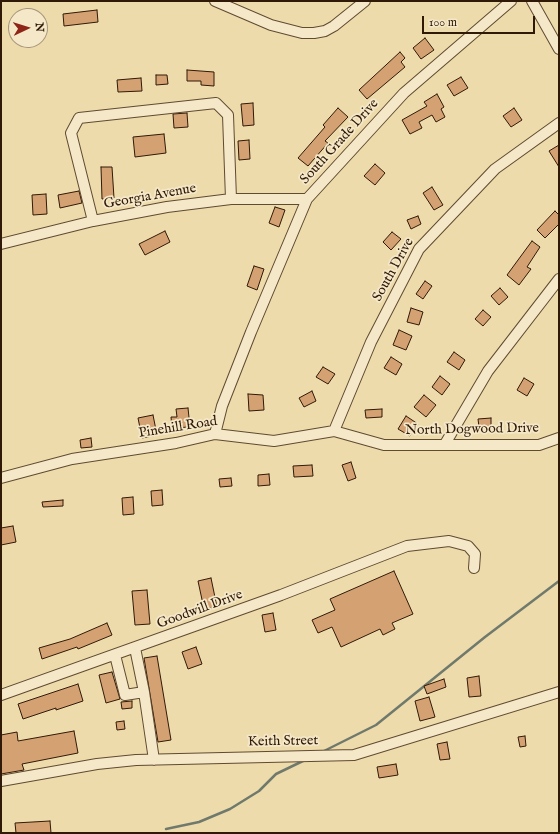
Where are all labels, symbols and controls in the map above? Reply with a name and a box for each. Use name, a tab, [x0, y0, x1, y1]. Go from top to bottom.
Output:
north arrow	[8, 8, 48, 48]
scale bar	[424, 8, 537, 34]
text: 100 m	[429, 15, 457, 30]
text: N	[32, 22, 46, 32]
street label: South Grade Drive	[297, 96, 383, 188]
street label: Georgia Avenue	[103, 181, 197, 213]
street label: South Drive	[370, 235, 418, 305]
street label: Pinehill Road	[138, 414, 218, 442]
street label: North Dogwood Drive	[405, 420, 539, 440]
street label: Goodwill Drive	[155, 587, 245, 633]
street label: Keith Street	[248, 733, 318, 751]

